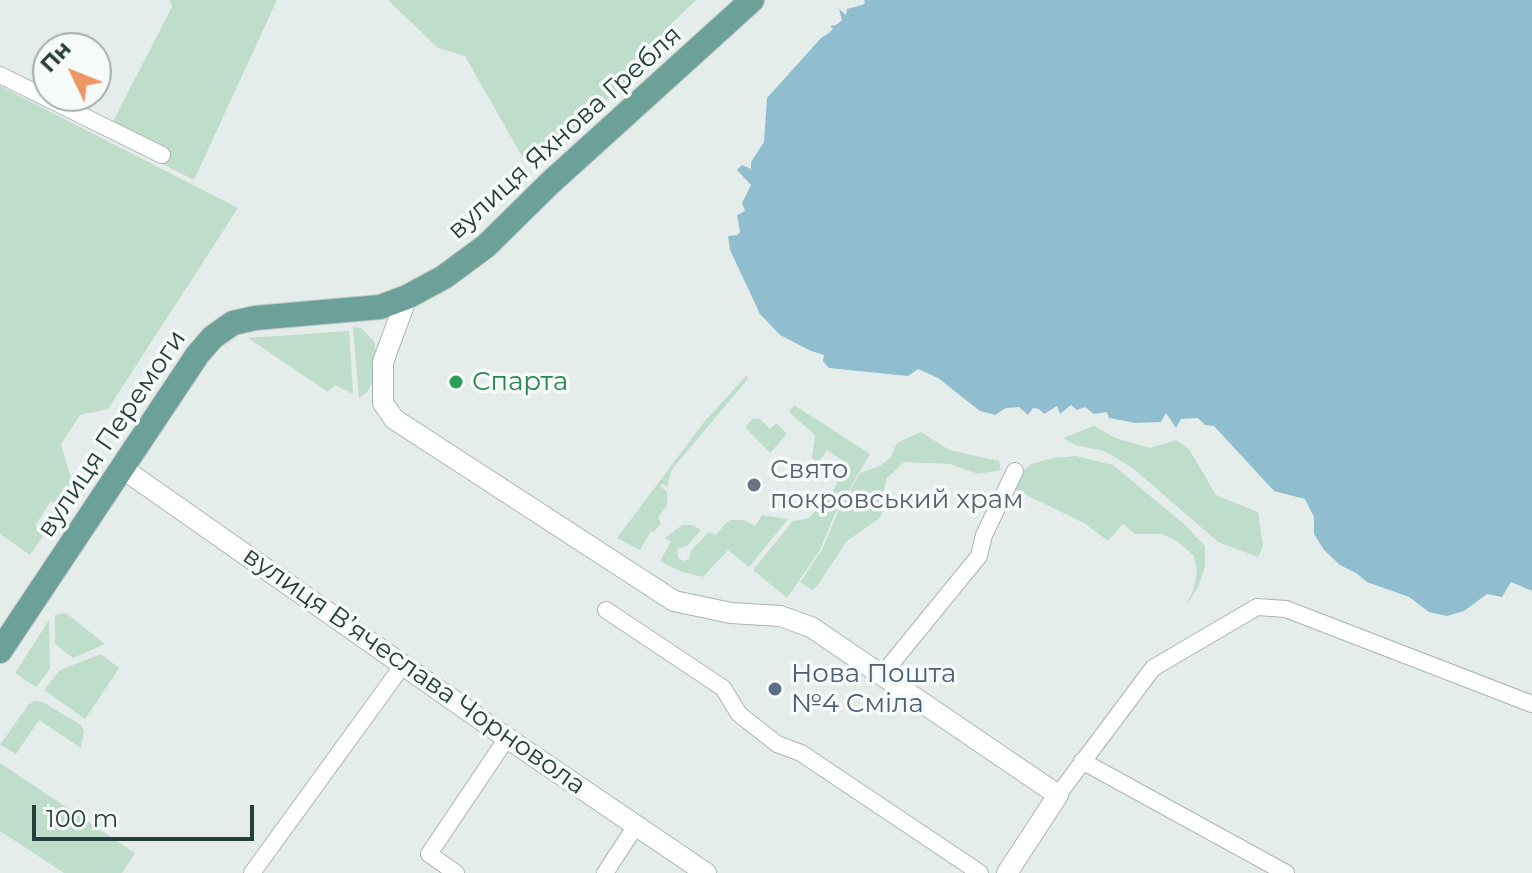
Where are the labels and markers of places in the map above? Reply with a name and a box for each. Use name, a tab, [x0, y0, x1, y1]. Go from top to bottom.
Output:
place label: Спарта	[472, 366, 568, 398]
marker: Спарта	[447, 373, 465, 391]
place label: Свято покровський храм	[770, 454, 1023, 516]
marker: Свято покровський храм	[745, 476, 763, 494]
place label: Нова Пошта №4 Сміла	[791, 658, 956, 720]
marker: Нова Пошта №4 Сміла	[766, 680, 784, 698]

